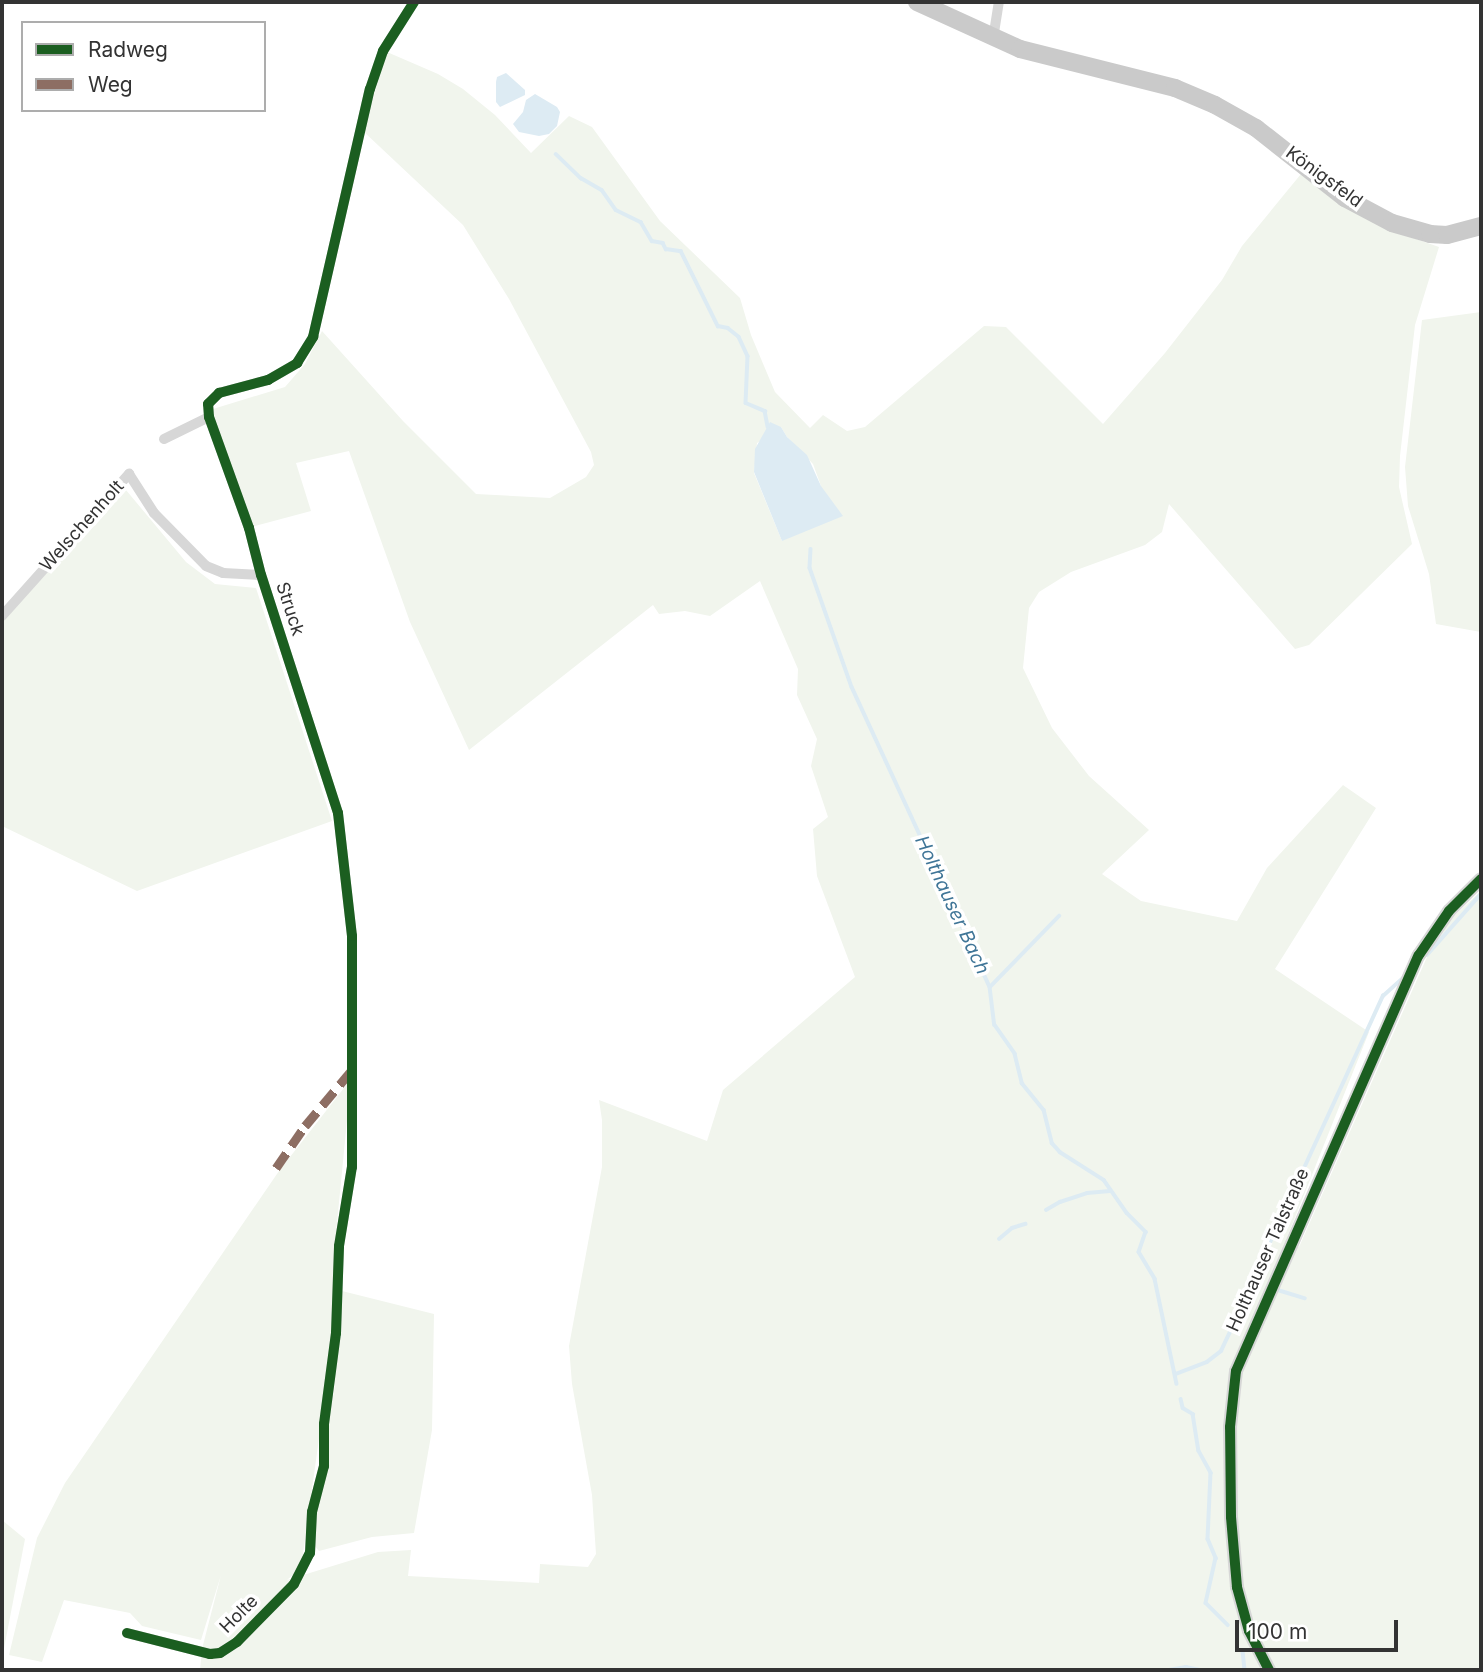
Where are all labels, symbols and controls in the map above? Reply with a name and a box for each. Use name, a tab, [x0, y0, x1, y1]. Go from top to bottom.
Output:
legend	[21, 21, 266, 112]
text: Radweg	[88, 37, 168, 62]
text: Weg	[88, 72, 133, 97]
street label: Königsfeld	[1281, 142, 1367, 212]
street label: Welschenholt	[35, 476, 129, 576]
street label: Struck	[271, 579, 309, 639]
water label: Holthauser Bach	[910, 832, 994, 978]
street label: Holthauser Talstraße	[1222, 1165, 1314, 1335]
street label: Holte	[215, 1590, 263, 1638]
scale bar	[1238, 1606, 1401, 1650]
text: 100 m	[1248, 1619, 1307, 1644]

